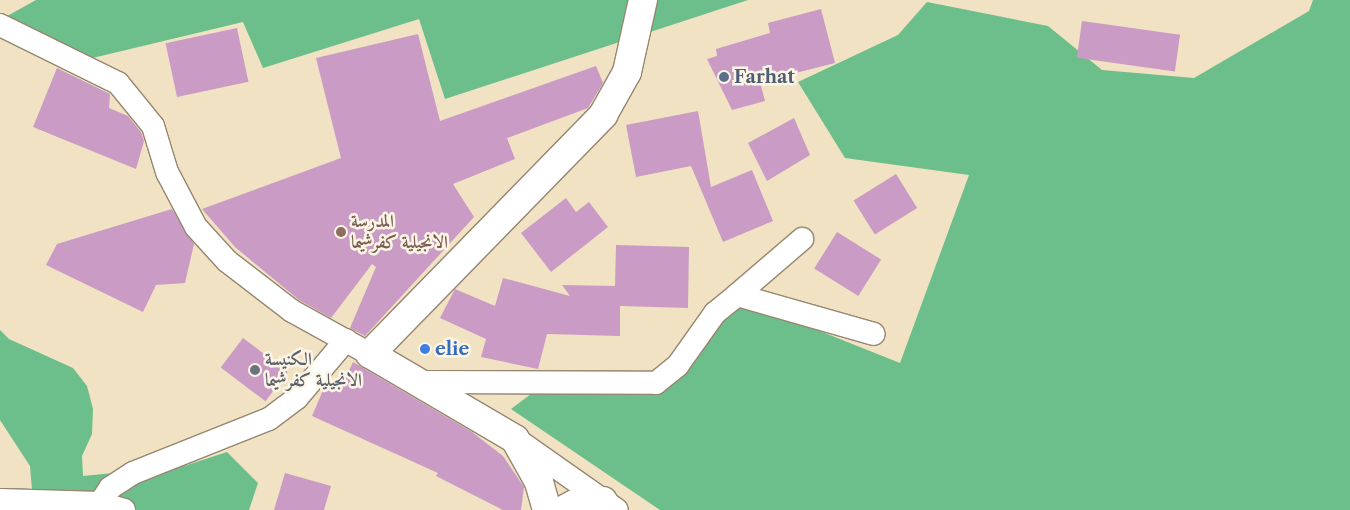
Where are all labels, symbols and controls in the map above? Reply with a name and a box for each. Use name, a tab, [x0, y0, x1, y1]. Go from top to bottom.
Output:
place label: Farhat	[734, 66, 795, 88]
marker: Farhat	[718, 71, 730, 83]
place label: المدرسة الانجيلية كفرشيما	[351, 211, 448, 253]
marker: المدرسة الانجيلية كفرشيما	[335, 226, 347, 238]
place label: elie	[435, 338, 469, 360]
marker: elie	[419, 343, 431, 355]
place label: الكنيسة الانجيلية كفرشيما	[265, 349, 362, 392]
marker: الكنيسة الانجيلية كفرشيما	[249, 364, 261, 376]

